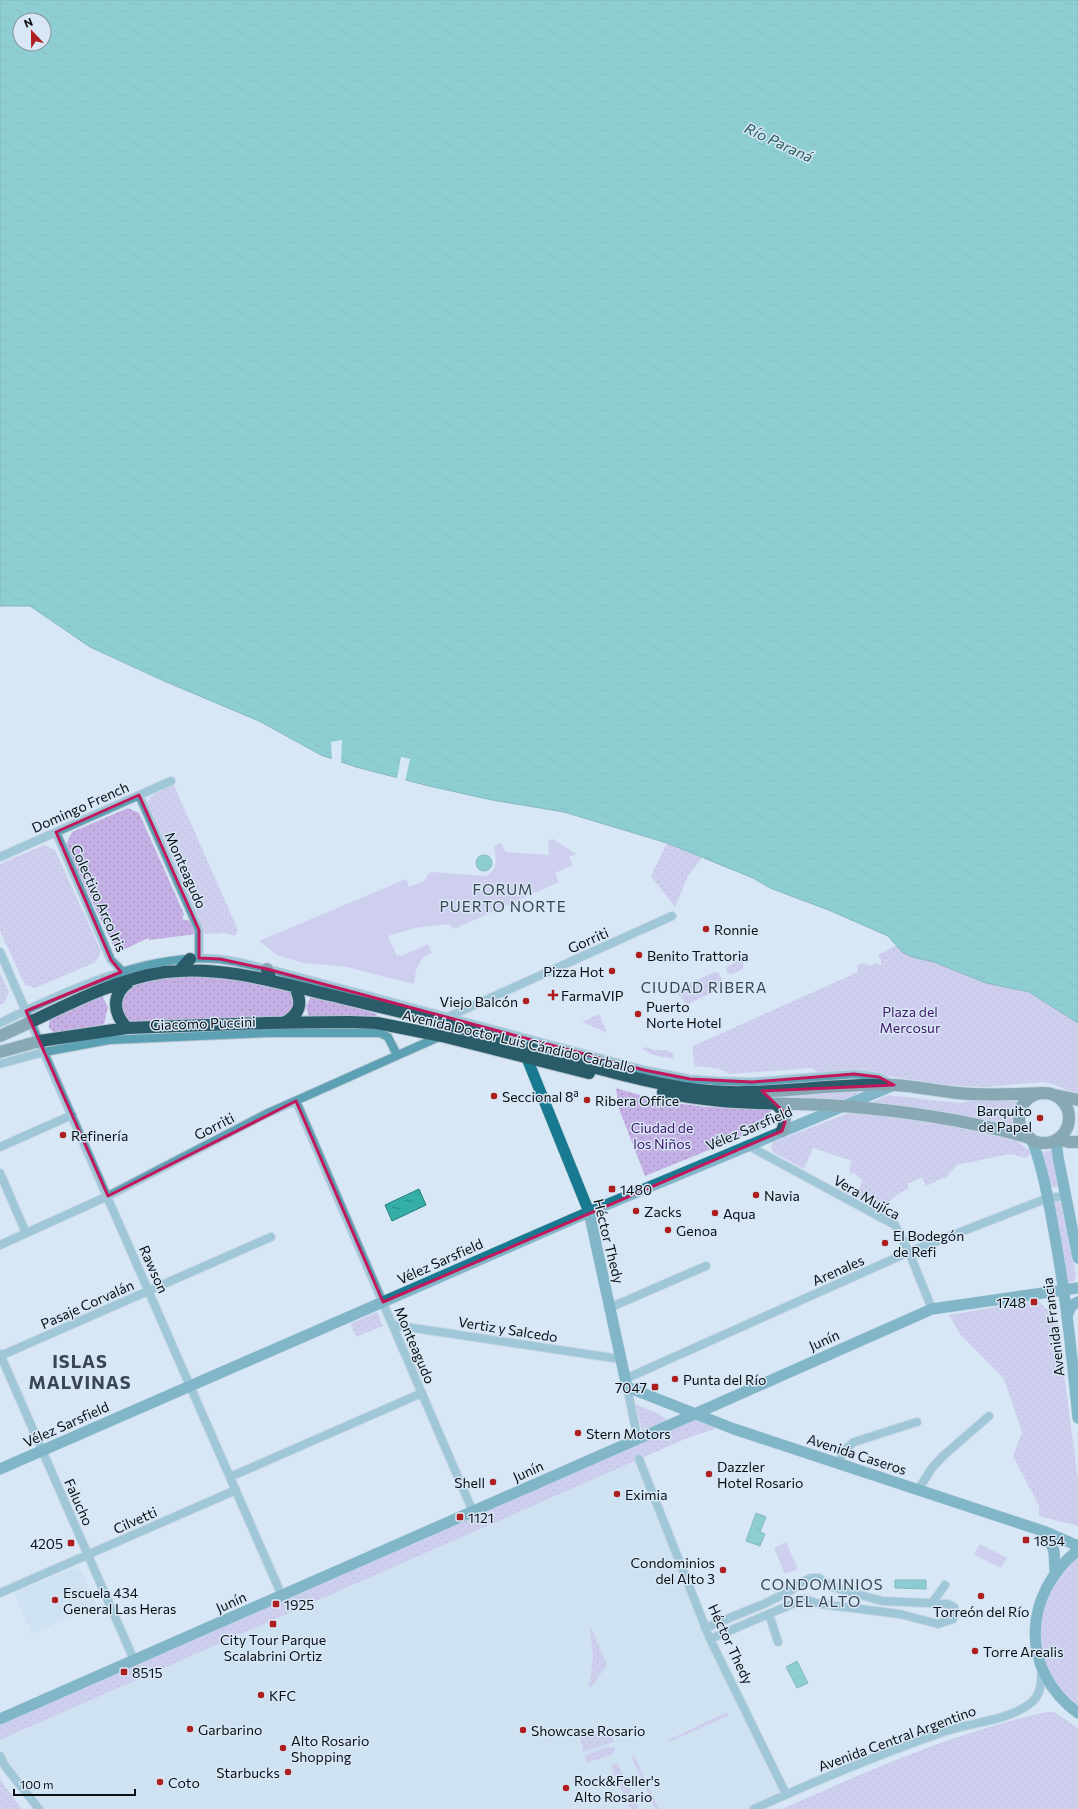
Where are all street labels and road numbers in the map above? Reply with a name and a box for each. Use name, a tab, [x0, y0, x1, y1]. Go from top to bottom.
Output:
street label: Domingo French	[29, 778, 131, 836]
street label: Monteagudo	[162, 829, 210, 911]
street label: Colectivo Arco Iris	[68, 842, 130, 954]
street label: Gorriti	[565, 924, 611, 956]
street label: Avenida Doctor Luis Cándido Carballo	[401, 1006, 637, 1076]
street label: Giacomo Puccini	[150, 1013, 256, 1033]
street label: Vélez Sarsfield	[703, 1102, 795, 1154]
street label: Gorriti	[191, 1109, 237, 1143]
street label: Vera Mujíca	[831, 1171, 903, 1223]
street label: Héctor Thedy	[590, 1197, 628, 1285]
street label: Vélez Sarsfield	[395, 1235, 485, 1287]
street label: Rawson	[136, 1243, 172, 1295]
street label: Arenales	[809, 1251, 867, 1289]
street label: Pasaje Corvalán	[38, 1276, 136, 1332]
street label: Avenida Francia	[1038, 1277, 1068, 1377]
street label: Monteagudo	[391, 1304, 439, 1386]
street label: Vertiz y Salcedo	[457, 1313, 559, 1345]
street label: Junín	[806, 1326, 842, 1354]
street label: Vélez Sarsfield	[21, 1398, 111, 1450]
street label: Avenida Caseros	[805, 1430, 909, 1478]
street label: Junín	[510, 1457, 546, 1485]
street label: Falucho	[61, 1476, 97, 1528]
street label: Cilvetti	[111, 1503, 159, 1537]
street label: Junín	[213, 1588, 249, 1616]
street label: Héctor Thedy	[705, 1601, 757, 1687]
street label: Avenida Central Argentino	[816, 1701, 978, 1775]

